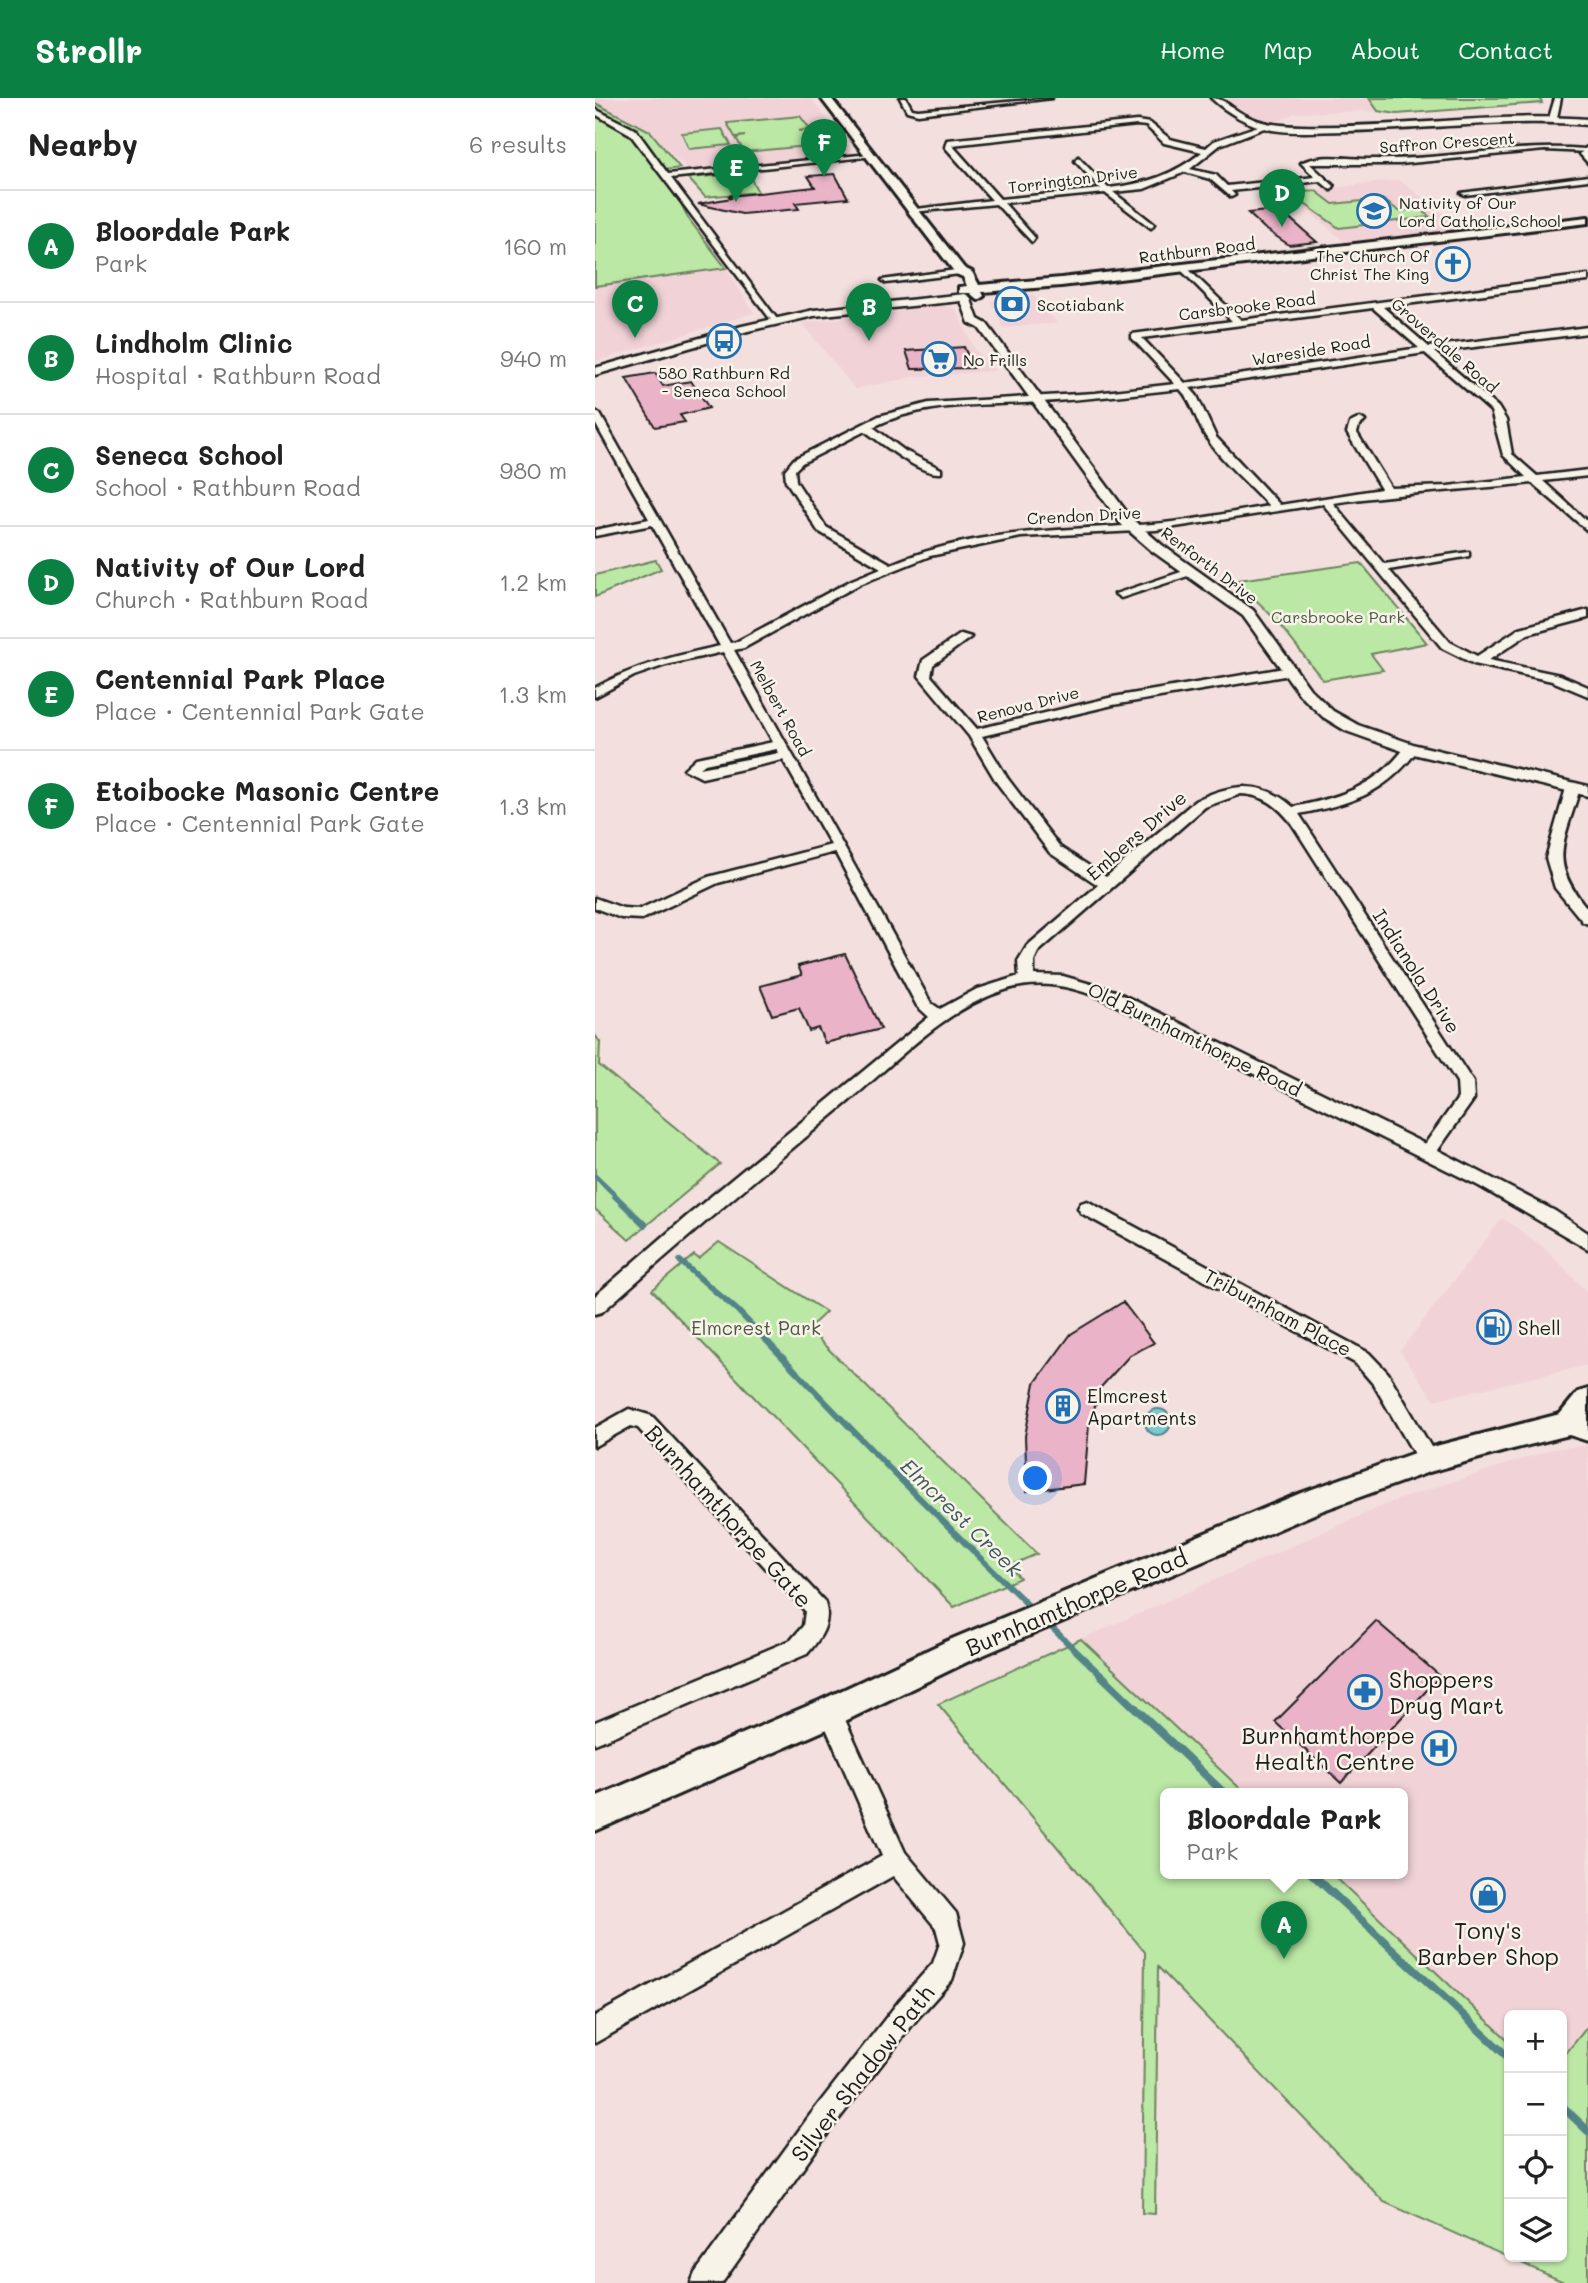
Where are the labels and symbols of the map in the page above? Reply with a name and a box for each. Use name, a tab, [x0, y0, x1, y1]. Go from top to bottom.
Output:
pin: F	[801, 119, 847, 177]
street label: Saffron Crescent	[1379, 127, 1515, 157]
pin: E	[713, 144, 759, 202]
street label: Torrington Drive	[1007, 161, 1139, 197]
pin: D	[1259, 169, 1305, 227]
school or university icon: Nativity of Our Lord Catholic School	[1355, 192, 1393, 230]
place label: Nativity of Our Lord Catholic School	[1399, 192, 1561, 231]
street label: Rathburn Road	[1138, 232, 1256, 268]
place label: The Church Of Christ The King	[1310, 245, 1430, 284]
church icon: The Church Of Christ The King	[1434, 245, 1472, 283]
pin: C	[612, 280, 658, 338]
pin: B	[846, 283, 892, 341]
bank icon: Scotiabank	[993, 285, 1031, 323]
street label: Carsbrooke Road	[1177, 287, 1317, 325]
street label: Groverdale Road	[1387, 293, 1503, 397]
place label: Scotiabank	[1037, 294, 1124, 315]
bus stop icon: 580 Rathburn Rd - Seneca School	[705, 322, 743, 360]
street label: Wareside Road	[1250, 330, 1372, 370]
supermarket icon: No Frills	[920, 340, 958, 378]
place label: No Frills	[963, 349, 1027, 370]
place label: 580 Rathburn Rd - Seneca School	[658, 362, 790, 401]
street label: Crendon Drive	[1026, 502, 1142, 528]
street label: Renforth Drive	[1157, 522, 1263, 608]
park label: Carsbrooke Park	[1271, 606, 1405, 627]
street label: Melbert Road	[746, 656, 816, 760]
street label: Renova Drive	[975, 681, 1081, 727]
street label: Embers Drive	[1081, 785, 1191, 885]
street label: Indianola Drive	[1368, 904, 1466, 1038]
street label: Old Burnhamthorpe Road	[1084, 976, 1306, 1102]
street label: Triburnham Place	[1200, 1263, 1356, 1361]
fuel station icon: Shell	[1475, 1308, 1513, 1346]
park label: Elmcrest Park	[691, 1315, 821, 1340]
place label: Shell	[1518, 1315, 1561, 1340]
place label: Elmcrest Apartments	[1087, 1383, 1197, 1430]
building icon: Elmcrest Apartments	[1044, 1387, 1082, 1425]
street label: Burnhamthorpe Gate	[639, 1418, 819, 1614]
water label: Elmcrest Creek	[896, 1452, 1029, 1582]
your location	[1018, 1461, 1052, 1495]
street label: Burnhamthorpe Road	[961, 1542, 1191, 1662]
place label: Shoppers Drug Mart	[1389, 1664, 1504, 1720]
pharmacy icon: Shoppers Drug Mart	[1346, 1673, 1384, 1711]
place label: Burnhamthorpe Health Centre	[1242, 1720, 1415, 1776]
hospital icon: Burnhamthorpe Health Centre	[1420, 1729, 1458, 1767]
shop icon: Tony's Barber Shop	[1469, 1876, 1507, 1914]
pin: A	[1261, 1901, 1307, 1959]
place label: Tony's Barber Shop	[1417, 1915, 1559, 1971]
street label: Silver Shadow Path	[784, 1979, 940, 2167]

